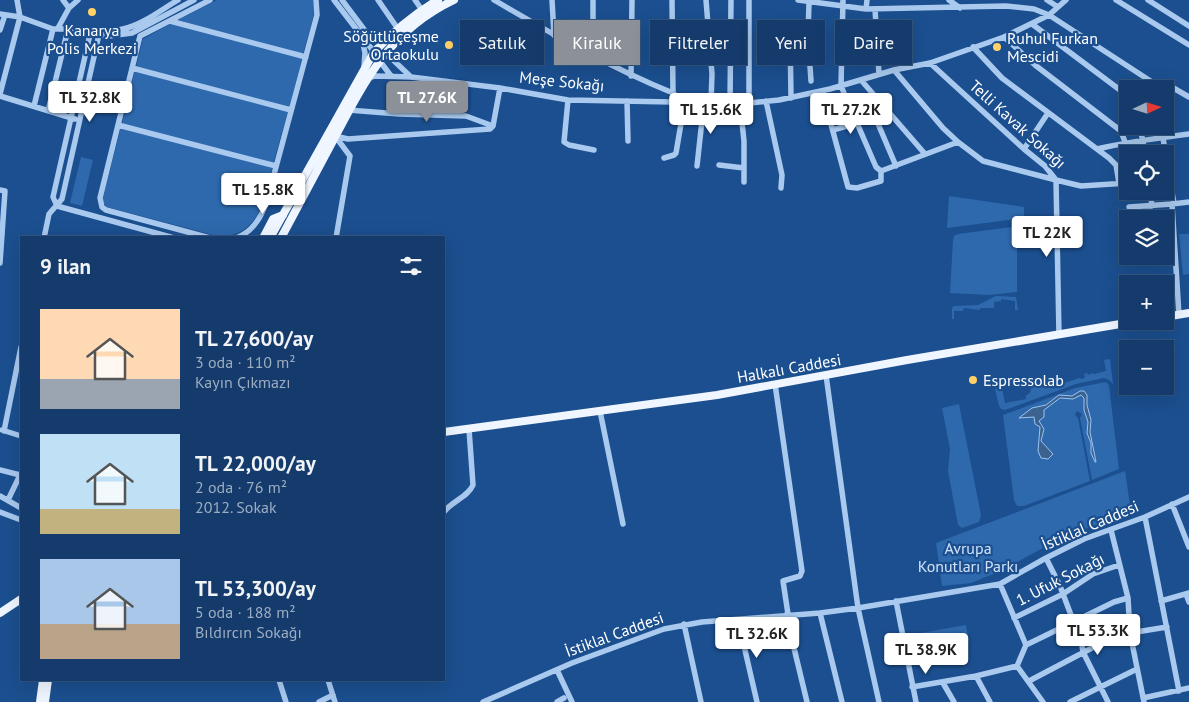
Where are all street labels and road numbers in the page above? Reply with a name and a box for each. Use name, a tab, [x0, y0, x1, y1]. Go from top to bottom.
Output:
street label: Meşe Sokağı	[518, 67, 606, 95]
street label: Telli Kavak Sokağı	[966, 75, 1070, 173]
street label: Halkalı Caddesi	[735, 349, 843, 387]
street label: İstiklal Caddesi	[1038, 496, 1142, 554]
street label: 1. Ufuk Sokağı	[1013, 548, 1107, 610]
street label: İstiklal Caddesi	[562, 607, 666, 661]

